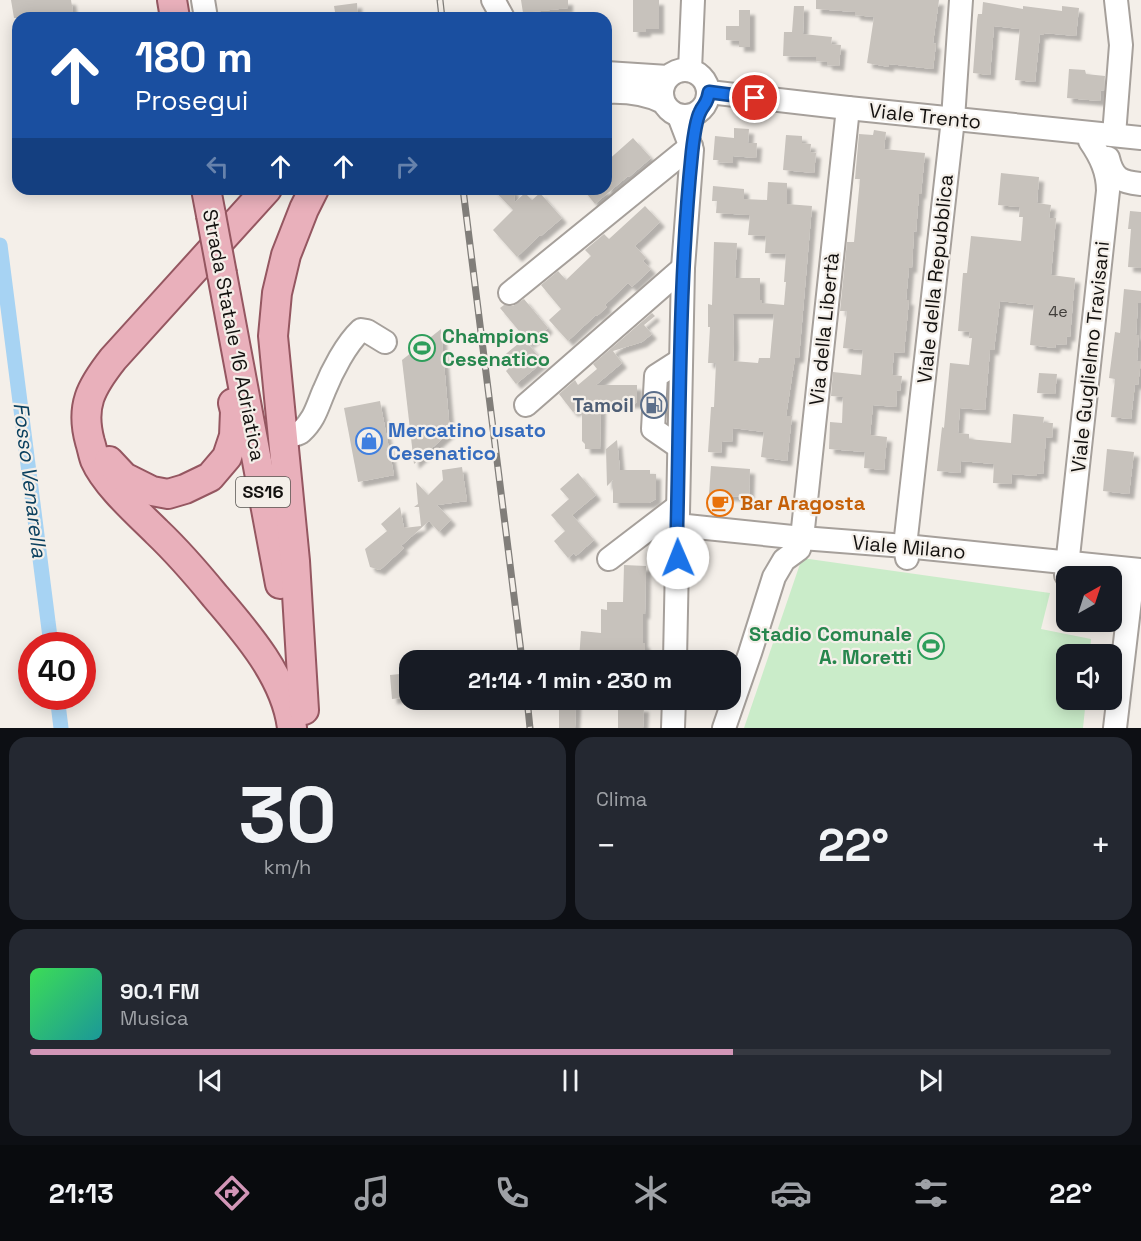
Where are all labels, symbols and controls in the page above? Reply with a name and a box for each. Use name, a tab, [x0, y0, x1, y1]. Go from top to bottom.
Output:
text: 180 m	[135, 31, 253, 84]
icon: ahead	[36, 36, 114, 114]
pin	[729, 72, 780, 123]
icon: arrive	[738, 81, 771, 114]
text: Prosegui	[135, 83, 248, 118]
street label: Viale Trento	[868, 97, 982, 135]
icon: left	[201, 150, 234, 183]
icon: ahead	[264, 150, 297, 183]
icon: ahead	[327, 150, 360, 183]
icon: right	[390, 150, 423, 183]
street label: Viale della Repubblica	[911, 173, 959, 385]
street label: Strada Statale 16 Adriatica	[197, 207, 271, 463]
street label: Viale Guglielmo Travisani	[1065, 240, 1115, 474]
street label: Via della Libertà	[803, 251, 845, 407]
house number: 4e	[1048, 301, 1068, 322]
place label: Champions Cesenatico	[442, 323, 550, 372]
sports icon: Champions Cesenatico	[407, 333, 437, 363]
fuel station icon: Tamoil	[639, 390, 669, 420]
place label: Tamoil	[572, 392, 634, 418]
water label: Fosso Venarella	[8, 401, 54, 560]
place label: Mercatino usato Cesenatico	[388, 417, 546, 466]
shop icon: Mercatino usato Cesenatico	[354, 426, 384, 456]
road number: SS16	[236, 477, 290, 507]
cafe icon: Bar Aragosta	[705, 488, 735, 518]
place label: Bar Aragosta	[740, 490, 866, 516]
position arrow	[646, 526, 710, 590]
street label: Viale Milano	[851, 529, 967, 565]
north arrow	[1056, 566, 1122, 632]
map controls	[1056, 566, 1122, 710]
place label: Stadio Comunale A. Moretti	[749, 621, 912, 670]
sports icon: Stadio Comunale A. Moretti	[916, 631, 946, 661]
speed limit sign: 40	[18, 632, 96, 710]
button: sound	[1056, 644, 1122, 710]
text: 21:14 · 1 min · 230 m	[468, 666, 672, 694]
text: 30	[239, 765, 336, 865]
text: Clima	[596, 786, 647, 812]
text: 22°	[818, 817, 889, 874]
text: −	[596, 825, 616, 867]
text: +	[1091, 825, 1111, 867]
text: km/h	[264, 854, 311, 880]
text: 90.1 FM	[120, 977, 200, 1005]
text: Musica	[120, 1005, 188, 1031]
icon: previous	[194, 1064, 227, 1097]
icon: pause	[554, 1064, 587, 1097]
icon: next	[914, 1064, 947, 1097]
icon: directions	[211, 1172, 253, 1214]
icon: music	[351, 1172, 393, 1214]
icon: phone	[491, 1172, 533, 1214]
icon: climate	[630, 1172, 672, 1214]
icon: car	[770, 1172, 812, 1214]
icon: filters	[910, 1172, 952, 1214]
text: 21:13	[49, 1176, 114, 1211]
text: 22°	[1049, 1176, 1092, 1211]

